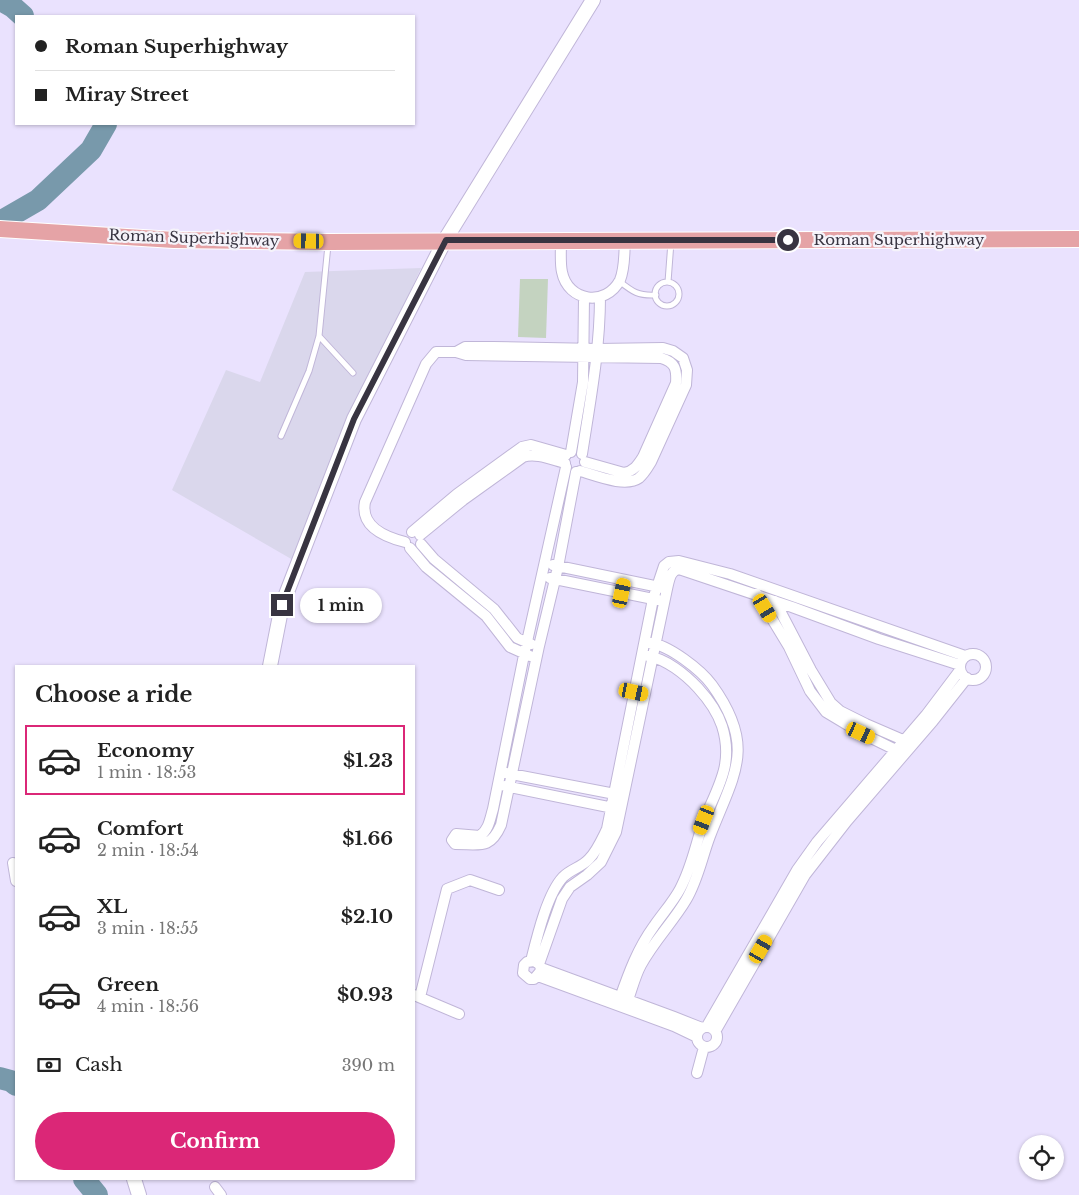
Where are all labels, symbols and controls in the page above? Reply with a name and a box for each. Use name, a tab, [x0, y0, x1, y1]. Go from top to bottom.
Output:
text: Roman Superhighway	[65, 35, 288, 58]
text: Miray Street	[65, 83, 189, 106]
street label: Roman Superhighway	[108, 225, 280, 250]
route start	[777, 229, 799, 251]
street label: Roman Superhighway	[814, 230, 985, 249]
car	[293, 233, 324, 249]
car	[611, 577, 632, 609]
callout: 1 min	[300, 588, 382, 622]
car	[750, 591, 779, 625]
route end	[271, 594, 293, 616]
text: 1 min	[318, 595, 364, 615]
text: Choose a ride	[35, 681, 192, 708]
car	[617, 682, 650, 702]
car	[844, 720, 877, 746]
icon: car	[37, 738, 82, 783]
text: Economy	[97, 739, 194, 762]
text: $1.23	[343, 749, 393, 772]
text: 1 min · 18:53	[97, 762, 196, 782]
car	[691, 803, 716, 837]
icon: car	[37, 816, 82, 861]
text: Comfort	[97, 817, 184, 840]
text: $1.66	[342, 827, 393, 850]
text: 2 min · 18:54	[97, 840, 199, 860]
icon: car	[37, 894, 82, 939]
text: XL	[97, 895, 127, 918]
text: $2.10	[341, 905, 393, 928]
text: 3 min · 18:55	[97, 918, 198, 938]
car	[747, 932, 774, 966]
icon: car	[37, 972, 82, 1017]
text: Green	[97, 973, 159, 996]
text: $0.93	[337, 983, 393, 1006]
text: 4 min · 18:56	[97, 996, 199, 1016]
icon: cash	[35, 1051, 63, 1079]
text: Cash	[75, 1053, 122, 1076]
text: 390 m	[342, 1055, 395, 1075]
button: Confirm	[35, 1112, 395, 1170]
map controls	[1019, 1135, 1064, 1180]
button: locate	[1019, 1135, 1064, 1180]

